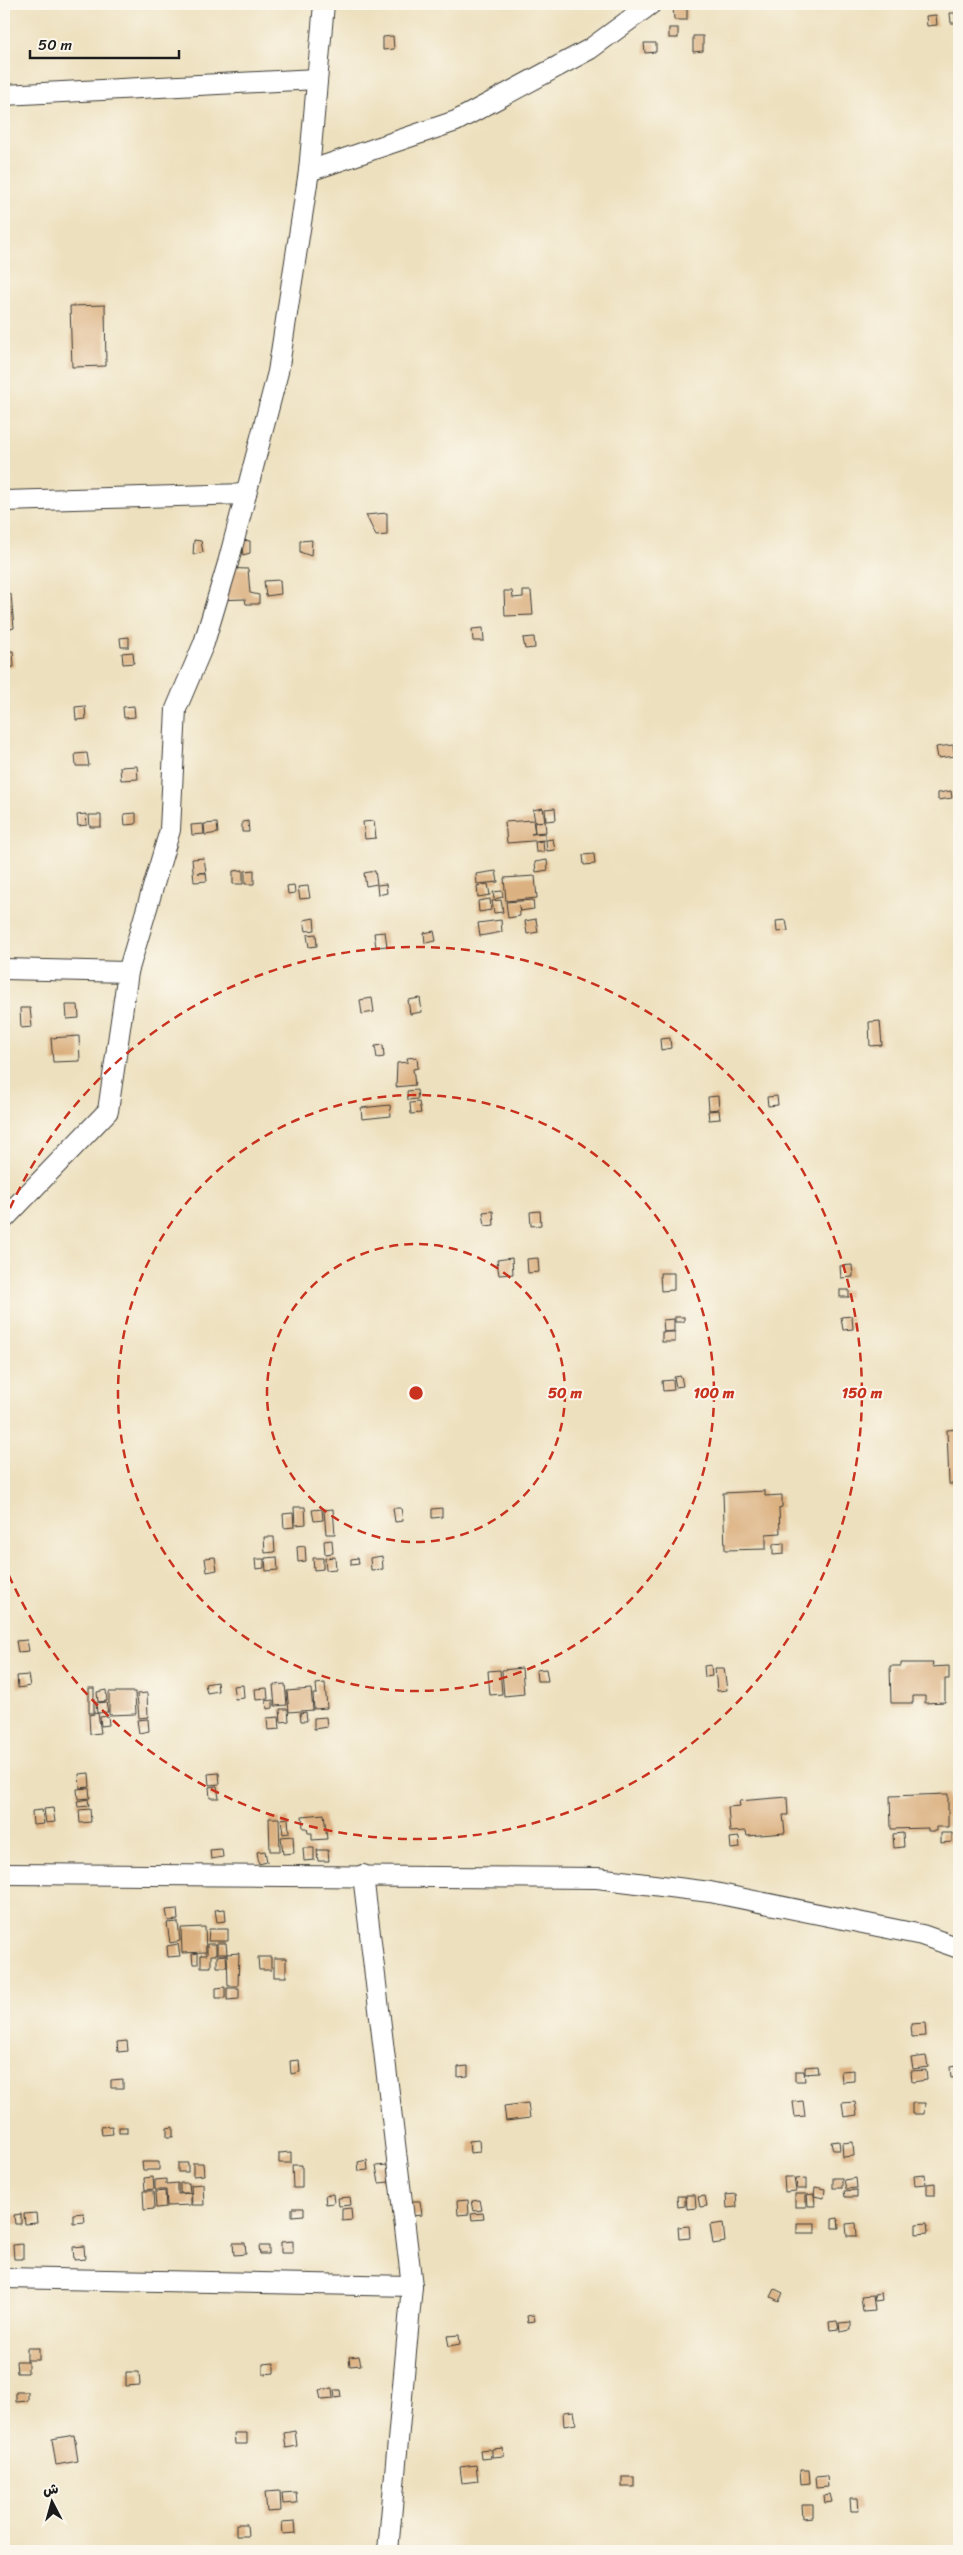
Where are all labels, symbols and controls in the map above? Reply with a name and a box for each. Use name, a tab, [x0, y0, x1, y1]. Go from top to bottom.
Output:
scale bar	[30, 28, 179, 60]
text: 50 m	[38, 32, 73, 58]
text: 50 m	[548, 1380, 583, 1406]
text: 100 m	[694, 1380, 735, 1406]
text: 150 m	[842, 1380, 883, 1406]
centre of rings	[407, 1384, 425, 1402]
text: ش	[42, 2476, 60, 2503]
north arrow	[28, 2478, 78, 2528]

